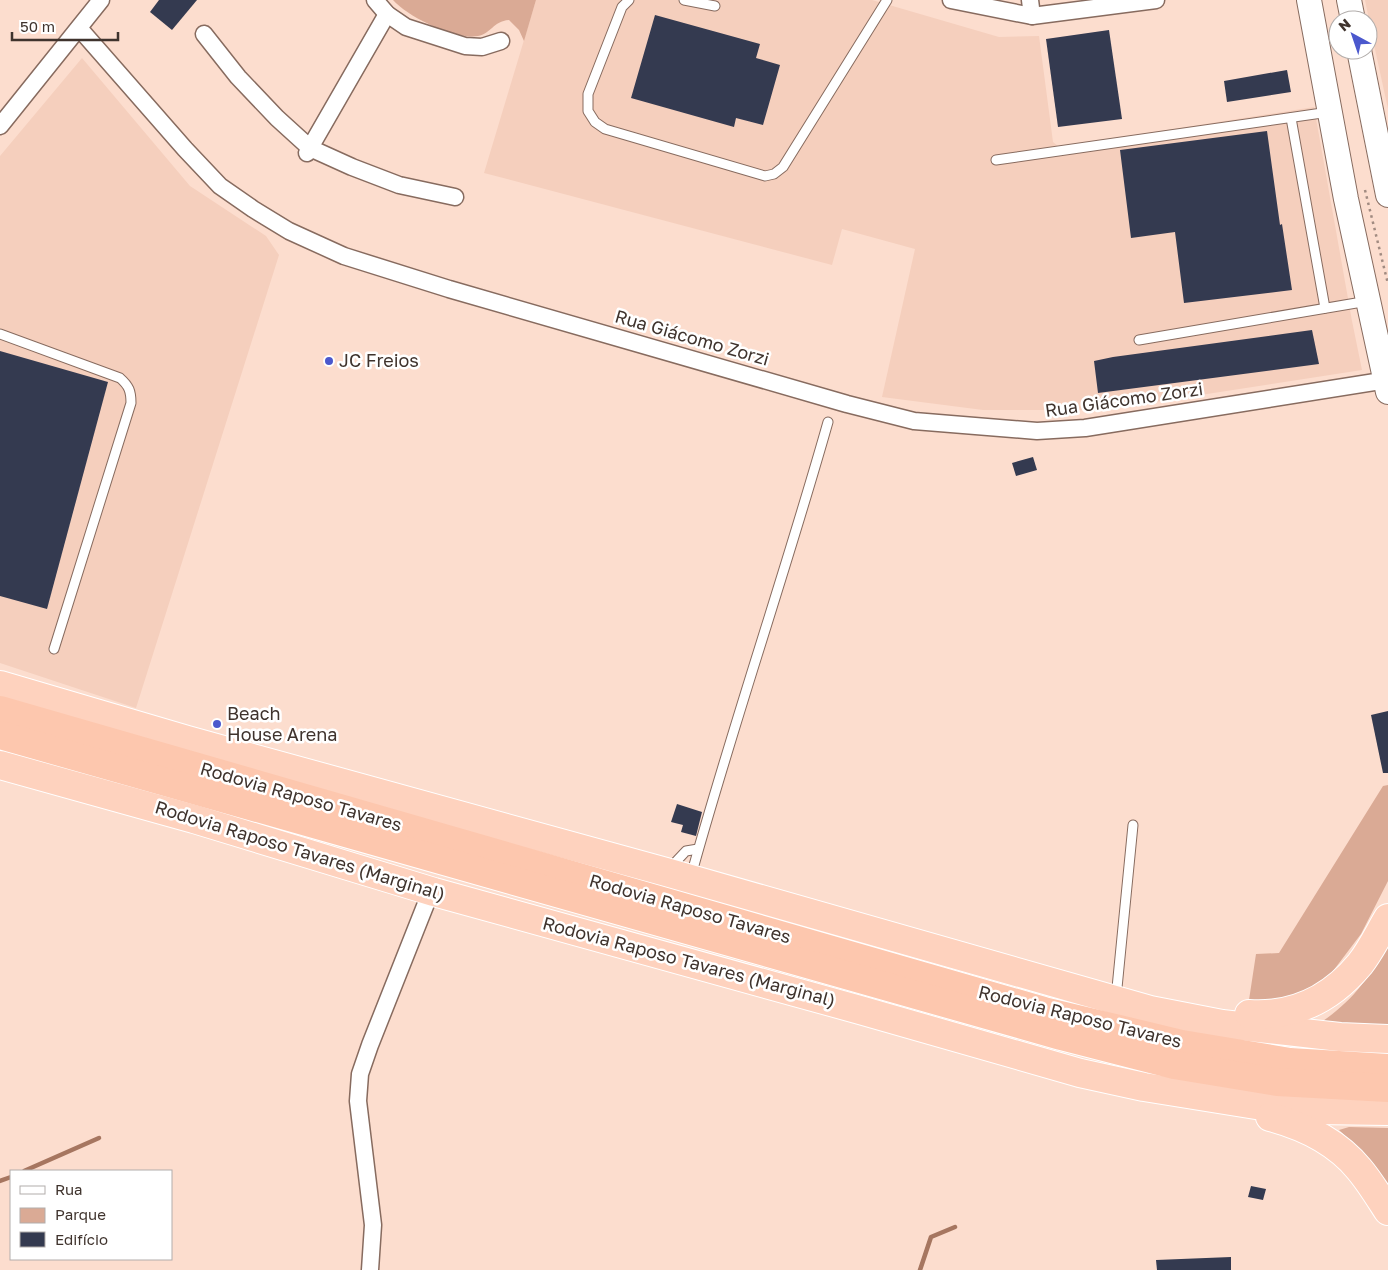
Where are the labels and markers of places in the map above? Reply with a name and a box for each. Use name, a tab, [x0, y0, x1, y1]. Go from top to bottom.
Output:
place label: JC Freios	[339, 349, 419, 371]
marker: JC Freios	[323, 355, 335, 367]
place label: Beach House Arena	[227, 702, 337, 745]
marker: Beach House Arena	[211, 718, 223, 730]

